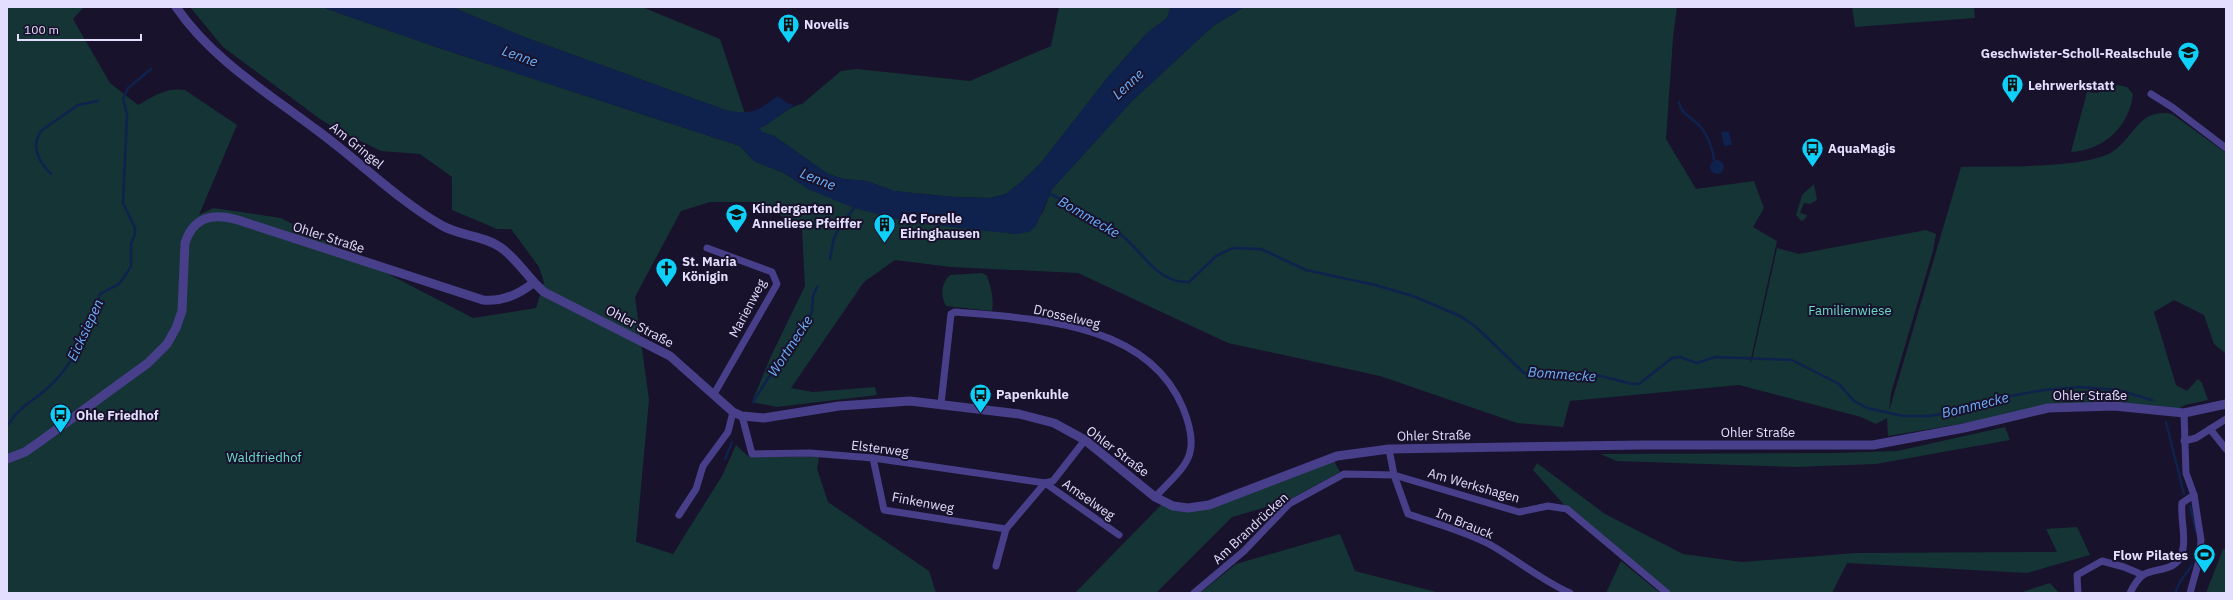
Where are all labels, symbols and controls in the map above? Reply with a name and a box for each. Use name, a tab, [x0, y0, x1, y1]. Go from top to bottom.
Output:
building icon: Novelis	[776, 11, 802, 44]
scale bar	[18, 16, 141, 42]
place label: Novelis	[804, 16, 849, 33]
text: 100 m	[24, 22, 59, 37]
school or university icon: Geschwister-Scholl-Realschule	[2175, 40, 2201, 73]
water label: Lenne	[500, 41, 540, 71]
place label: Geschwister-Scholl-Realschule	[1981, 45, 2172, 62]
water label: Lenne	[1108, 65, 1148, 103]
building icon: Lehrwerkstatt	[2000, 72, 2026, 105]
place label: Lehrwerkstatt	[2028, 77, 2115, 94]
street label: Am Gringel	[326, 118, 388, 173]
bus stop icon: AquaMagis	[1800, 135, 1826, 168]
place label: AquaMagis	[1828, 140, 1896, 157]
water label: Lenne	[798, 164, 838, 194]
water label: Bommecke	[1055, 192, 1123, 242]
place label: Kindergarten Anneliese Pfeiffer	[752, 200, 862, 232]
school or university icon: Kindergarten Anneliese Pfeiffer	[723, 202, 749, 235]
place label: AC Forelle Eiringhausen	[900, 210, 980, 242]
building icon: AC Forelle Eiringhausen	[871, 212, 897, 245]
street label: Ohler Straße	[291, 218, 367, 257]
place label: St. Maria Königin	[682, 253, 737, 285]
church icon: St. Maria Königin	[653, 255, 679, 288]
street label: Marienweg	[725, 276, 770, 340]
water label: Eicksiepen	[63, 296, 107, 364]
street label: Ohler Straße	[603, 301, 677, 351]
street label: Drosselweg	[1032, 301, 1102, 332]
park label: Familienwiese	[1808, 302, 1892, 319]
water label: Wortmecke	[764, 312, 816, 380]
water label: Bommecke	[1527, 363, 1597, 385]
bus stop icon: Papenkuhle	[967, 381, 993, 414]
place label: Papenkuhle	[996, 386, 1069, 403]
street label: Ohler Straße	[2053, 387, 2127, 404]
water label: Bommecke	[1940, 388, 2010, 422]
bus stop icon: Ohle Friedhof	[47, 402, 73, 435]
place label: Ohle Friedhof	[76, 407, 159, 424]
street label: Ohler Straße	[1083, 422, 1153, 481]
street label: Ohler Straße	[1721, 424, 1795, 441]
street label: Ohler Straße	[1397, 426, 1471, 445]
street label: Elsterweg	[850, 437, 910, 460]
park label: Waldfriedhof	[226, 449, 302, 466]
street label: Am Werkshagen	[1426, 464, 1522, 507]
street label: Amselweg	[1059, 475, 1118, 524]
street label: Finkenweg	[890, 488, 956, 517]
street label: Am Brandrücken	[1209, 489, 1292, 568]
street label: Im Brauck	[1434, 504, 1496, 543]
sports icon: Flow Pilates	[2191, 542, 2217, 575]
place label: Flow Pilates	[2113, 547, 2188, 564]

